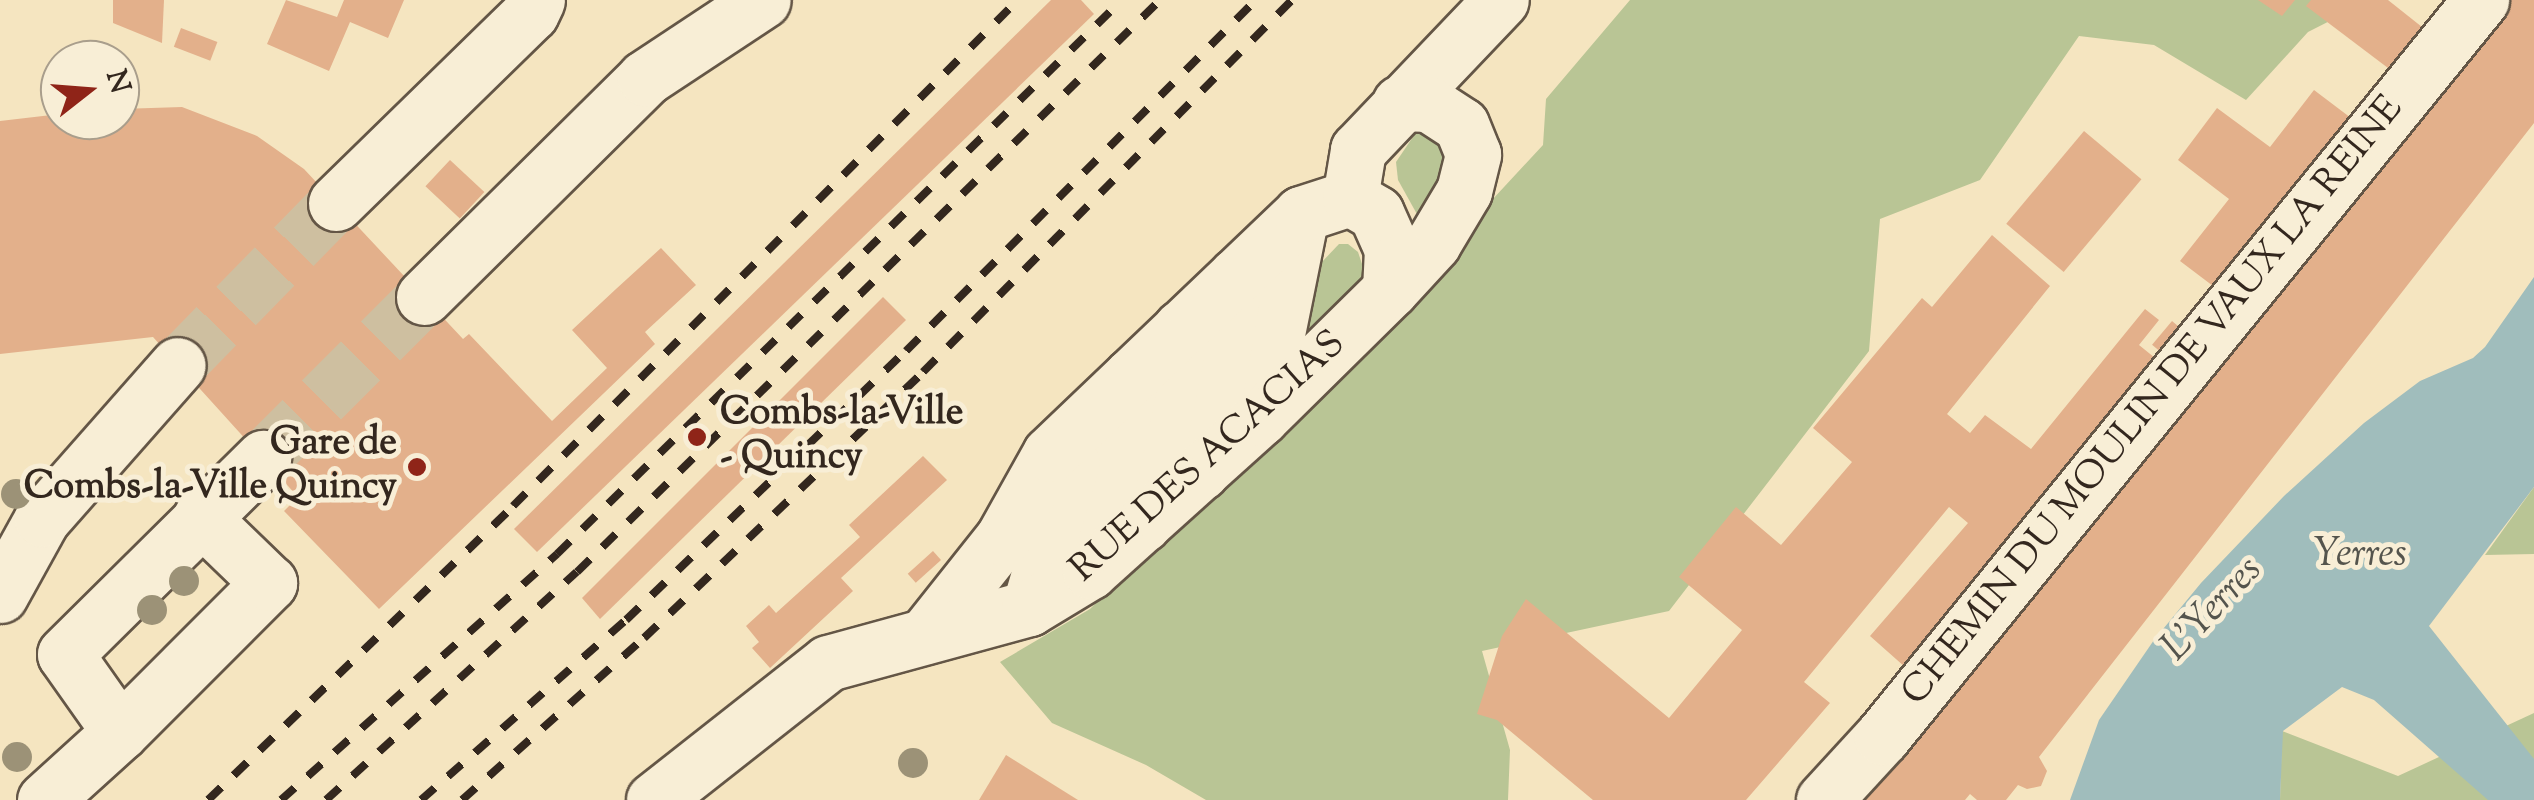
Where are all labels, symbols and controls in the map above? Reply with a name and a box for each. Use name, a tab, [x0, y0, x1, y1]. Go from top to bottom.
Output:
north arrow	[40, 40, 140, 140]
text: N	[94, 65, 139, 98]
street label: CHEMIN DU MOULIN DE VAUX LA REINE	[1894, 88, 2414, 716]
street label: RUE DES ACACIAS	[1062, 323, 1356, 593]
place label: Combs-la-Ville - Quincy	[720, 392, 963, 482]
place label: Gare de Combs-la-Ville Quincy	[24, 422, 397, 512]
marker: Combs-la-Ville - Quincy	[684, 424, 710, 450]
marker: Gare de Combs-la-Ville Quincy	[406, 456, 428, 478]
water label: Yerres	[2313, 532, 2407, 580]
water label: L'Yerres	[2153, 548, 2273, 672]

